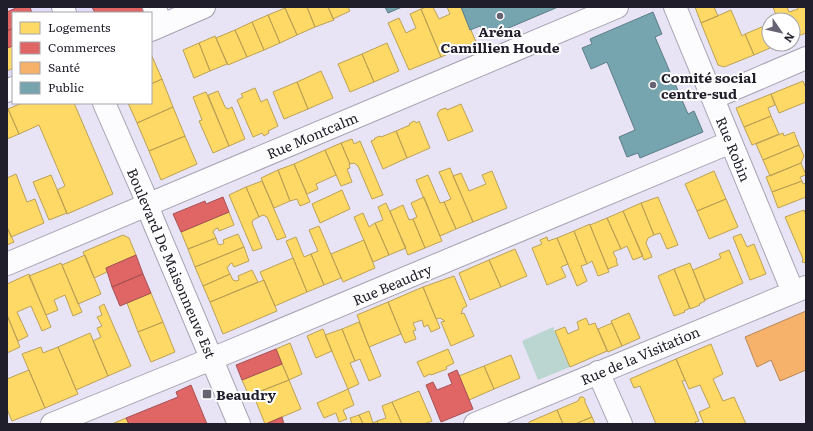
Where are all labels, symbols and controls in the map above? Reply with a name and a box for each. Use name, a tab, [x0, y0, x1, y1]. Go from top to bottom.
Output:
marker: Aréna Camillien Houde	[495, 11, 505, 21]
legend	[12, 12, 152, 104]
north arrow	[761, 12, 801, 52]
text: Logements	[48, 18, 111, 36]
place label: Aréna Camillien Houde	[440, 21, 560, 57]
text: N	[781, 30, 799, 46]
text: Commerces	[48, 38, 116, 56]
text: Santé	[48, 58, 80, 76]
place label: Comité social centre-sud	[661, 67, 756, 103]
text: Public	[48, 78, 84, 96]
marker: Comité social centre-sud	[648, 80, 658, 90]
street label: Rue Montcalm	[263, 107, 361, 163]
street label: Rue Robin	[712, 114, 756, 184]
street label: Boulevard De Maisonneuve Est	[123, 165, 221, 362]
street label: Rue Beaudry	[349, 258, 436, 310]
street label: Rue de la Visitation	[577, 321, 703, 389]
place label: Beaudry	[216, 384, 277, 404]
marker: Beaudry	[201, 388, 213, 400]

